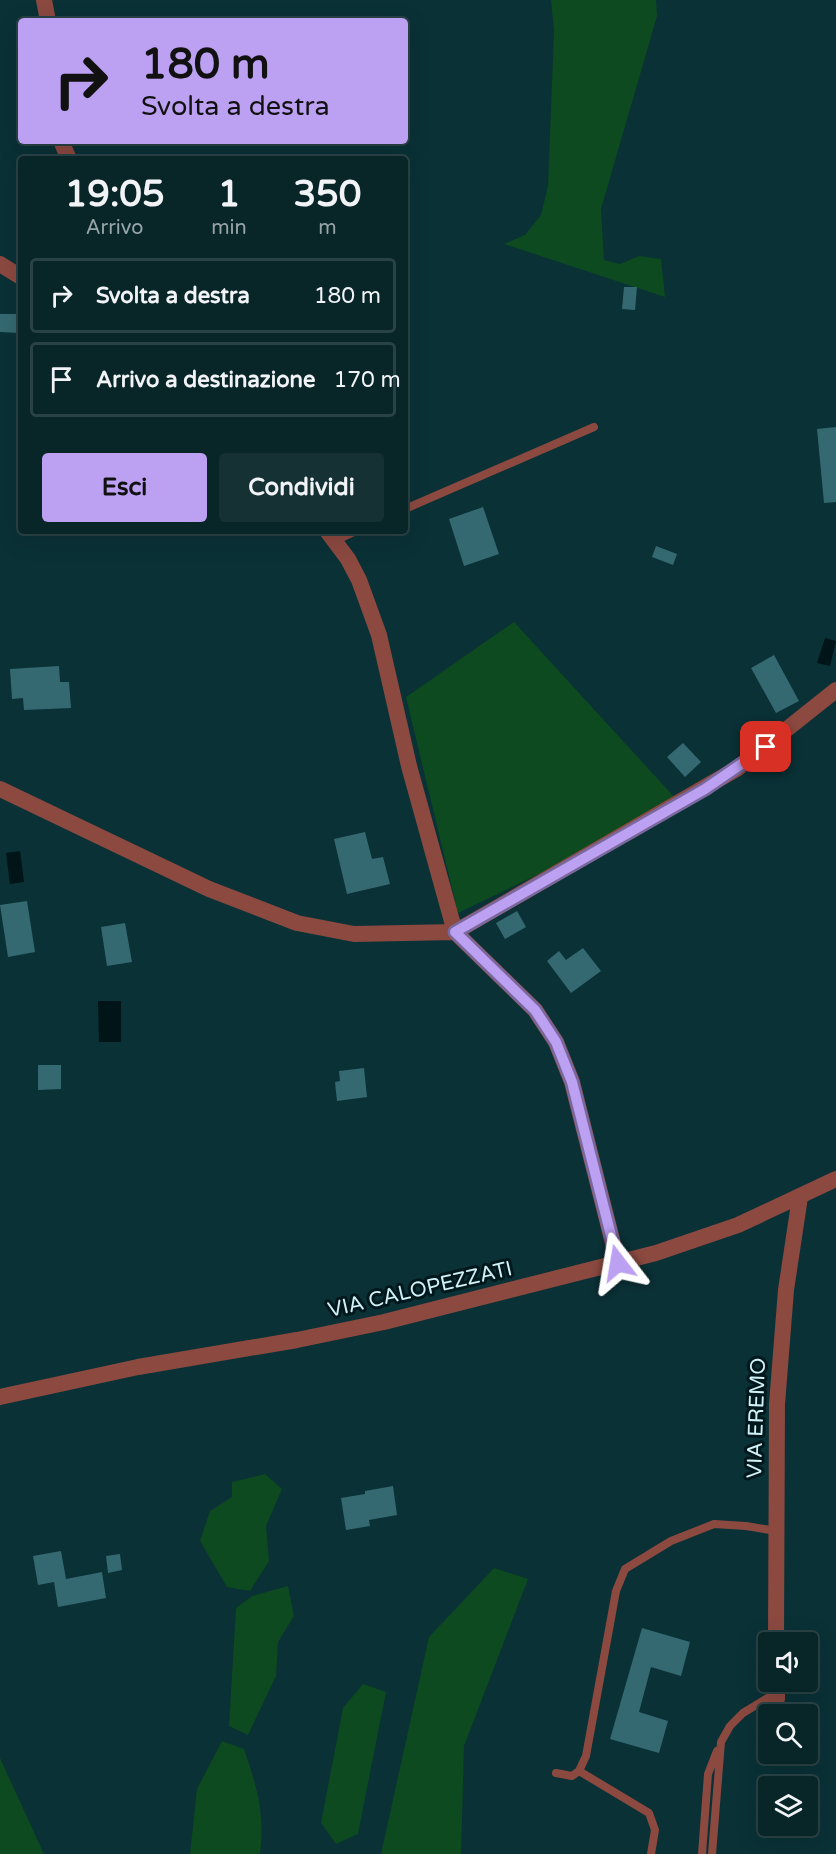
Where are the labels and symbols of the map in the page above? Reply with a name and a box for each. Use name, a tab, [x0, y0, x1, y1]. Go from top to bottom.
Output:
pin	[740, 721, 791, 772]
position arrow	[586, 1231, 650, 1295]
street label: VIA CALOPEZZATI	[325, 1256, 515, 1323]
street label: VIA EREMO	[742, 1357, 771, 1479]

